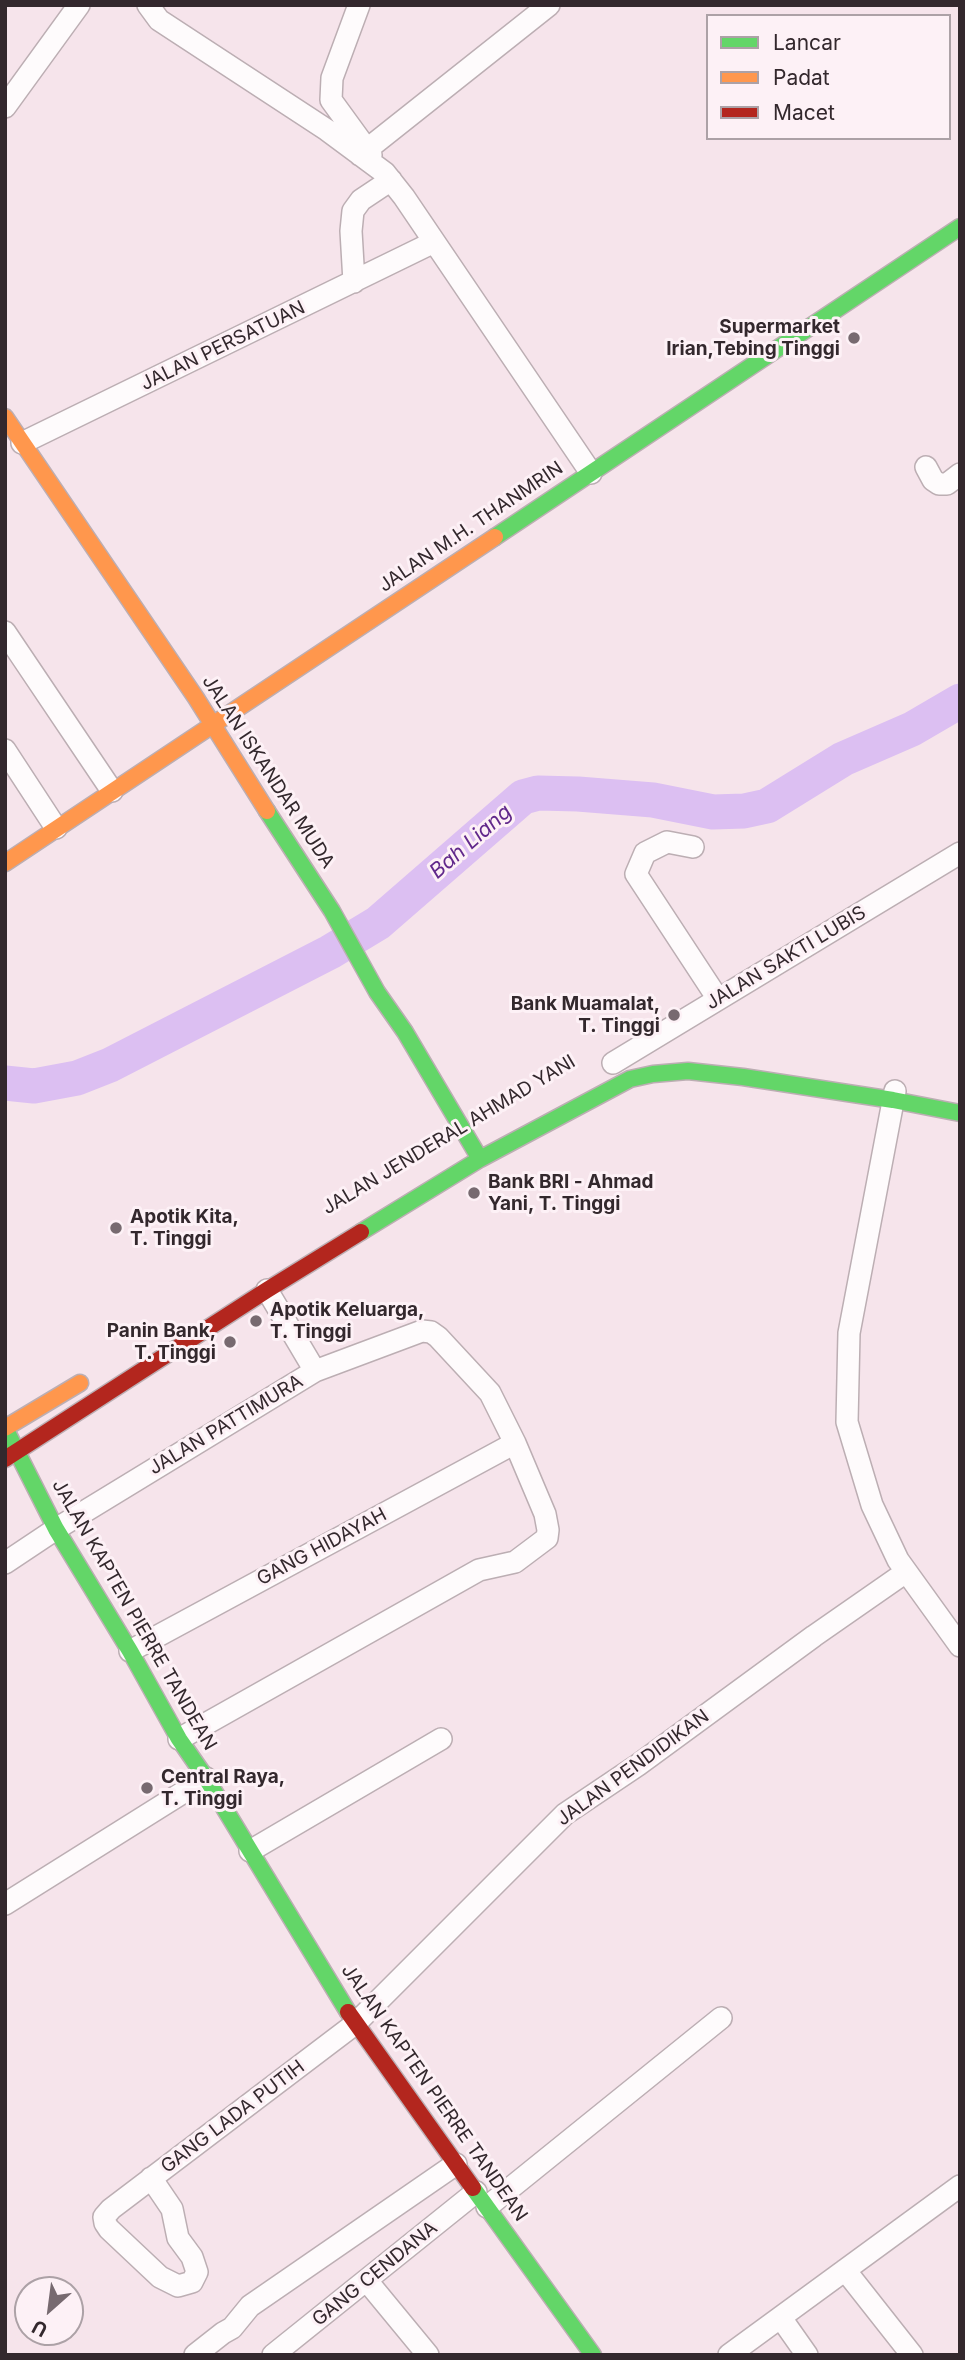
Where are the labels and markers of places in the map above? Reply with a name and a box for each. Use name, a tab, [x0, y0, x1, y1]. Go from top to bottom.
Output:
place label: Supermarket Irian,Tebing Tinggi	[666, 316, 840, 360]
marker: Supermarket Irian,Tebing Tinggi	[846, 330, 862, 346]
place label: Bank Muamalat, T. Tinggi	[511, 993, 660, 1037]
marker: Bank Muamalat, T. Tinggi	[666, 1007, 682, 1023]
place label: Bank BRI - Ahmad Yani, T. Tinggi	[488, 1171, 654, 1215]
marker: Bank BRI - Ahmad Yani, T. Tinggi	[466, 1185, 482, 1201]
place label: Apotik Kita, T. Tinggi	[130, 1206, 239, 1250]
marker: Apotik Kita, T. Tinggi	[108, 1220, 124, 1236]
place label: Apotik Keluarga, T. Tinggi	[270, 1299, 424, 1343]
marker: Apotik Keluarga, T. Tinggi	[248, 1313, 264, 1329]
place label: Panin Bank, T. Tinggi	[107, 1320, 216, 1364]
marker: Panin Bank, T. Tinggi	[222, 1334, 238, 1350]
place label: Central Raya, T. Tinggi	[161, 1766, 285, 1810]
marker: Central Raya, T. Tinggi	[139, 1780, 155, 1796]

